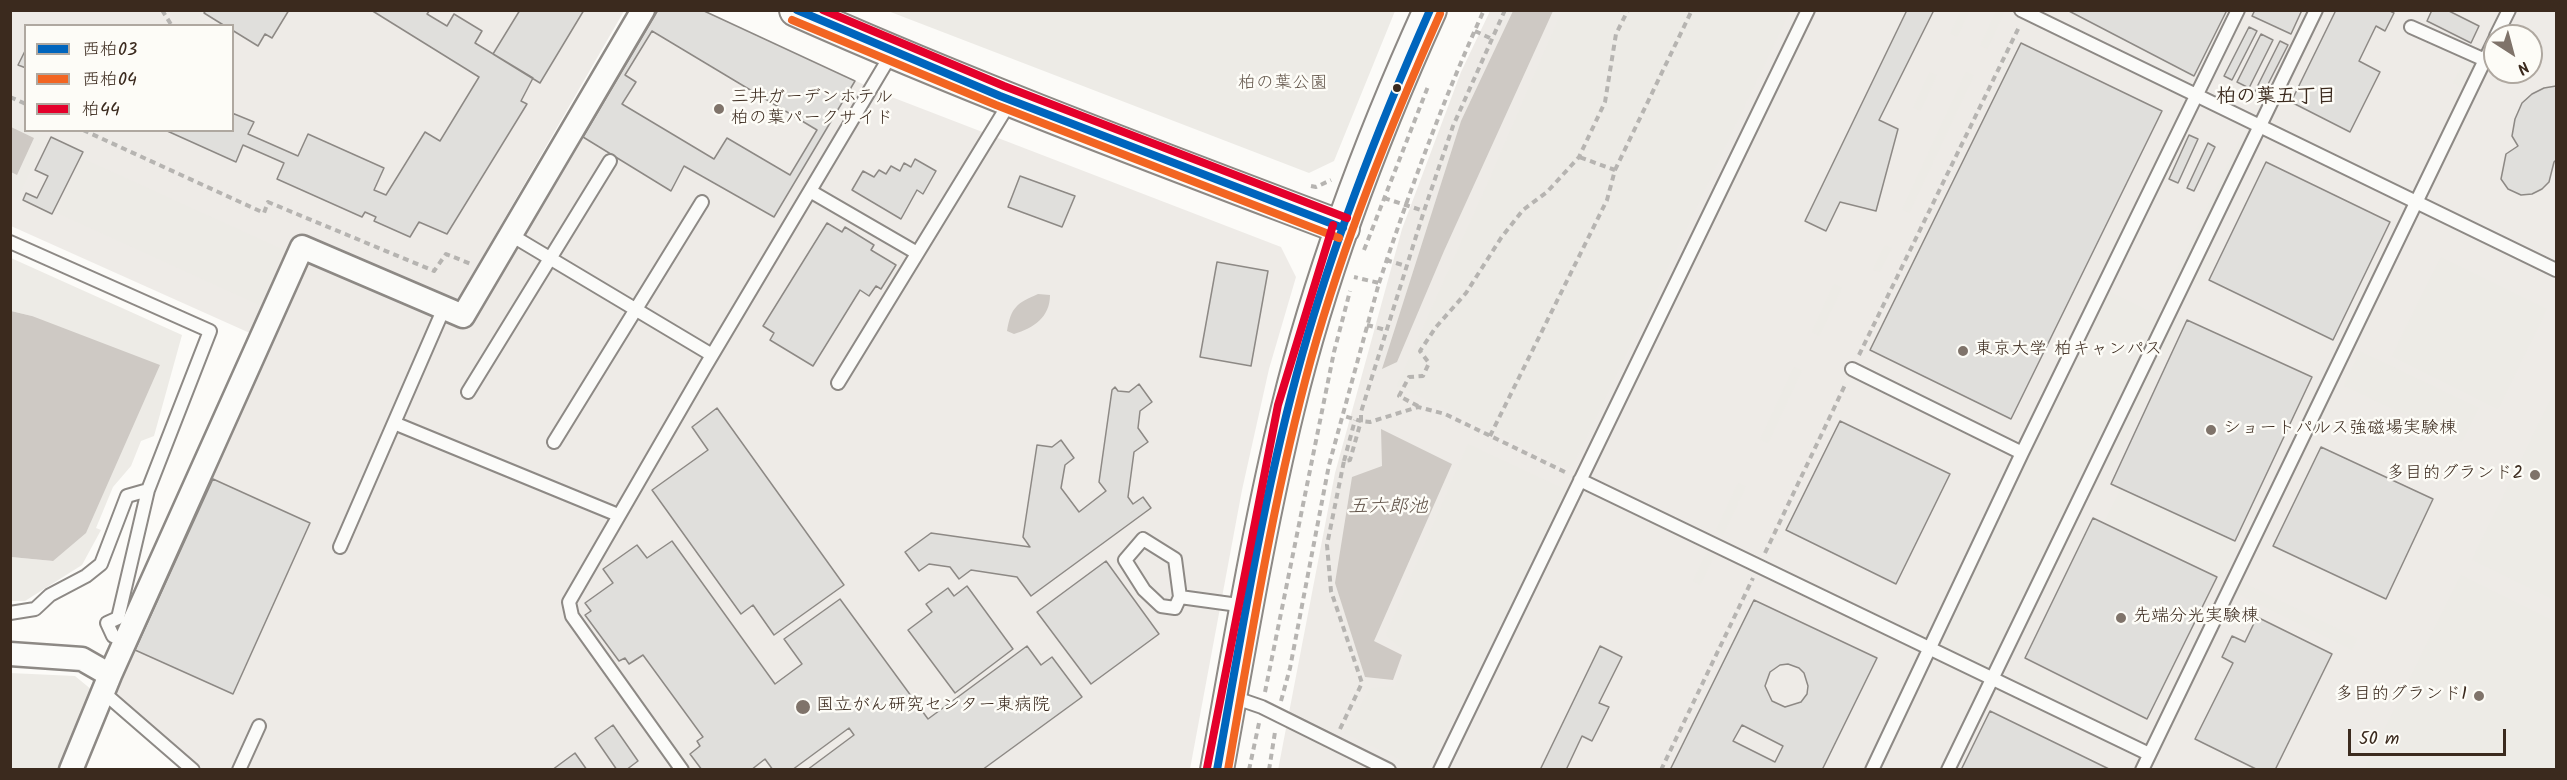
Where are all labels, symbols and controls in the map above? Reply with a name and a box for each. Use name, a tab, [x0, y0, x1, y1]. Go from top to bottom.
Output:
legend	[24, 24, 234, 132]
north arrow	[2483, 24, 2543, 84]
text: 西柏03	[82, 36, 137, 65]
text: N	[2511, 54, 2534, 80]
text: 西柏04	[82, 66, 137, 95]
park label: 柏の葉公園	[1238, 74, 1328, 96]
unlabelled marker	[1391, 82, 1403, 94]
district label: 柏の葉五丁目	[2216, 87, 2336, 111]
place label: 三井ガーデンホテル 柏の葉パークサイド	[731, 88, 893, 130]
text: 柏44	[82, 96, 120, 125]
marker: 三井ガーデンホテル 柏の葉パークサイド	[712, 102, 726, 116]
place label: 東京大学 柏キャンパス	[1975, 340, 2162, 362]
marker: 東京大学 柏キャンパス	[1956, 344, 1970, 358]
place label: ショートパルス強磁場実験棟	[2223, 419, 2457, 441]
marker: ショートパルス強磁場実験棟	[2204, 423, 2218, 437]
place label: 多目的グランド2	[2387, 464, 2523, 486]
marker: 多目的グランド2	[2528, 468, 2542, 482]
water label: 五六郎池	[1348, 497, 1428, 521]
place label: 先端分光実験棟	[2133, 607, 2259, 629]
marker: 先端分光実験棟	[2114, 611, 2128, 625]
place label: 多目的グランド1	[2335, 685, 2467, 707]
marker: 多目的グランド1	[2472, 689, 2486, 703]
place label: 国立がん研究センター東病院	[816, 696, 1050, 718]
marker: 国立がん研究センター東病院	[794, 698, 812, 716]
scale bar	[2351, 717, 2508, 755]
text: 50 m	[2359, 725, 2399, 754]

